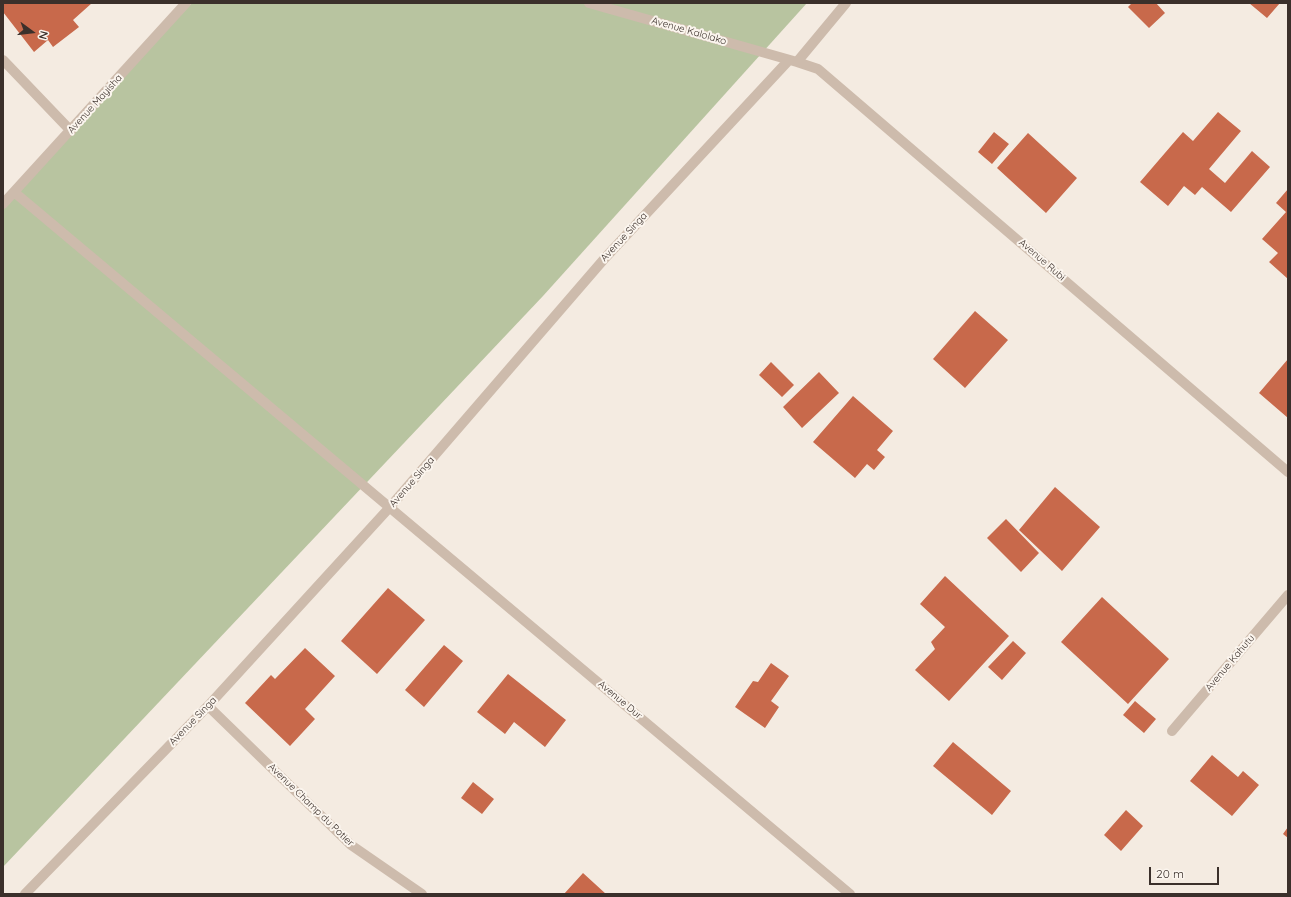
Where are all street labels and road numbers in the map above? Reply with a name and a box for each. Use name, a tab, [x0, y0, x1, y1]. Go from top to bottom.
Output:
street label: Avenue Kalolako	[650, 15, 728, 47]
street label: Avenue Mayisha	[65, 72, 125, 136]
street label: Avenue Singa	[598, 210, 650, 264]
street label: Avenue Rubi	[1016, 237, 1068, 283]
street label: Avenue Singa	[387, 454, 437, 510]
street label: Avenue Kahutu	[1203, 632, 1257, 694]
street label: Avenue Dur	[596, 678, 644, 722]
street label: Avenue Singa	[167, 694, 219, 748]
street label: Avenue Champ du Potier	[266, 761, 356, 849]

